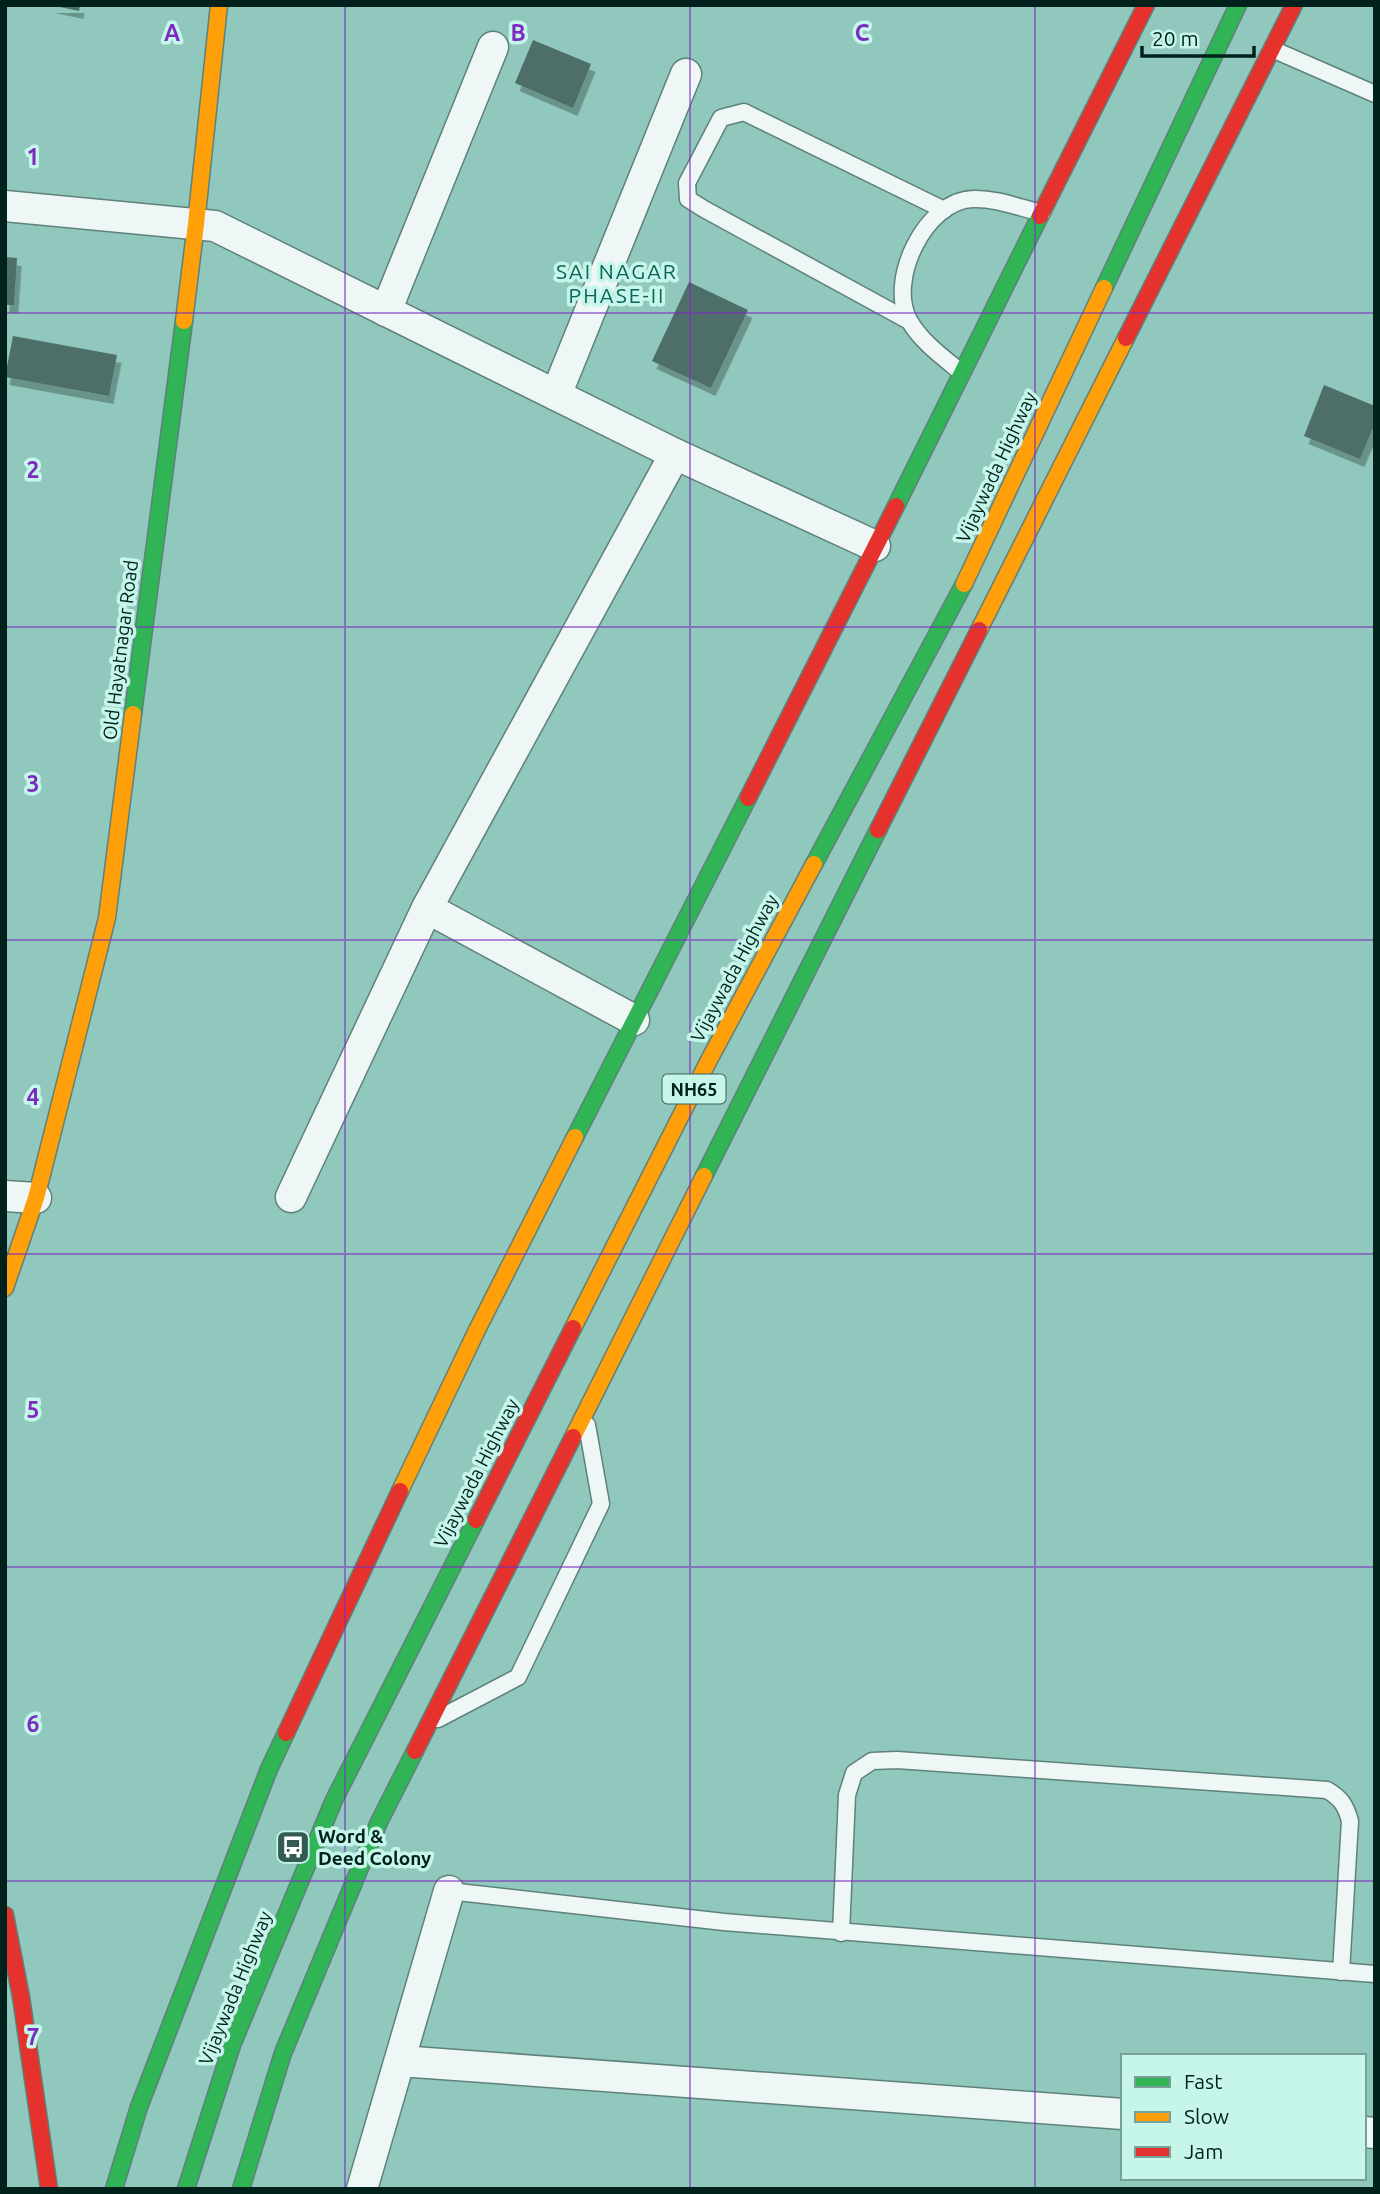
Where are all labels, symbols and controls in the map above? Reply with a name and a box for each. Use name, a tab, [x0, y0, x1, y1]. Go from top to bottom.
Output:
scale bar	[1142, 14, 1254, 58]
text: A	[164, 20, 180, 45]
text: B	[510, 20, 526, 45]
text: C	[855, 20, 870, 45]
text: 20 m	[1152, 26, 1199, 50]
text: 1	[27, 144, 39, 169]
district label: SAI NAGAR PHASE-II	[556, 259, 678, 307]
street label: Vijaywada Highway	[951, 388, 1041, 546]
text: 2	[27, 457, 39, 482]
street label: Old Hayatnagar Road	[98, 559, 142, 741]
text: 3	[27, 771, 39, 796]
street label: Vijaywada Highway	[686, 890, 782, 1046]
road number: NH65	[662, 1074, 726, 1104]
text: 4	[27, 1084, 40, 1109]
street label: Vijaywada Highway	[429, 1395, 523, 1551]
text: 5	[27, 1397, 39, 1422]
text: 6	[27, 1711, 40, 1736]
place label: Word & Deed Colony	[318, 1825, 431, 1869]
bus stop icon: Word & Deed Colony	[274, 1828, 312, 1866]
street label: Vijaywada Highway	[194, 1908, 276, 2068]
text: 7	[27, 2024, 39, 2049]
legend	[1121, 2054, 1366, 2180]
text: Fast	[1184, 2069, 1222, 2093]
text: Slow	[1184, 2104, 1229, 2128]
text: Jam	[1184, 2139, 1223, 2163]

